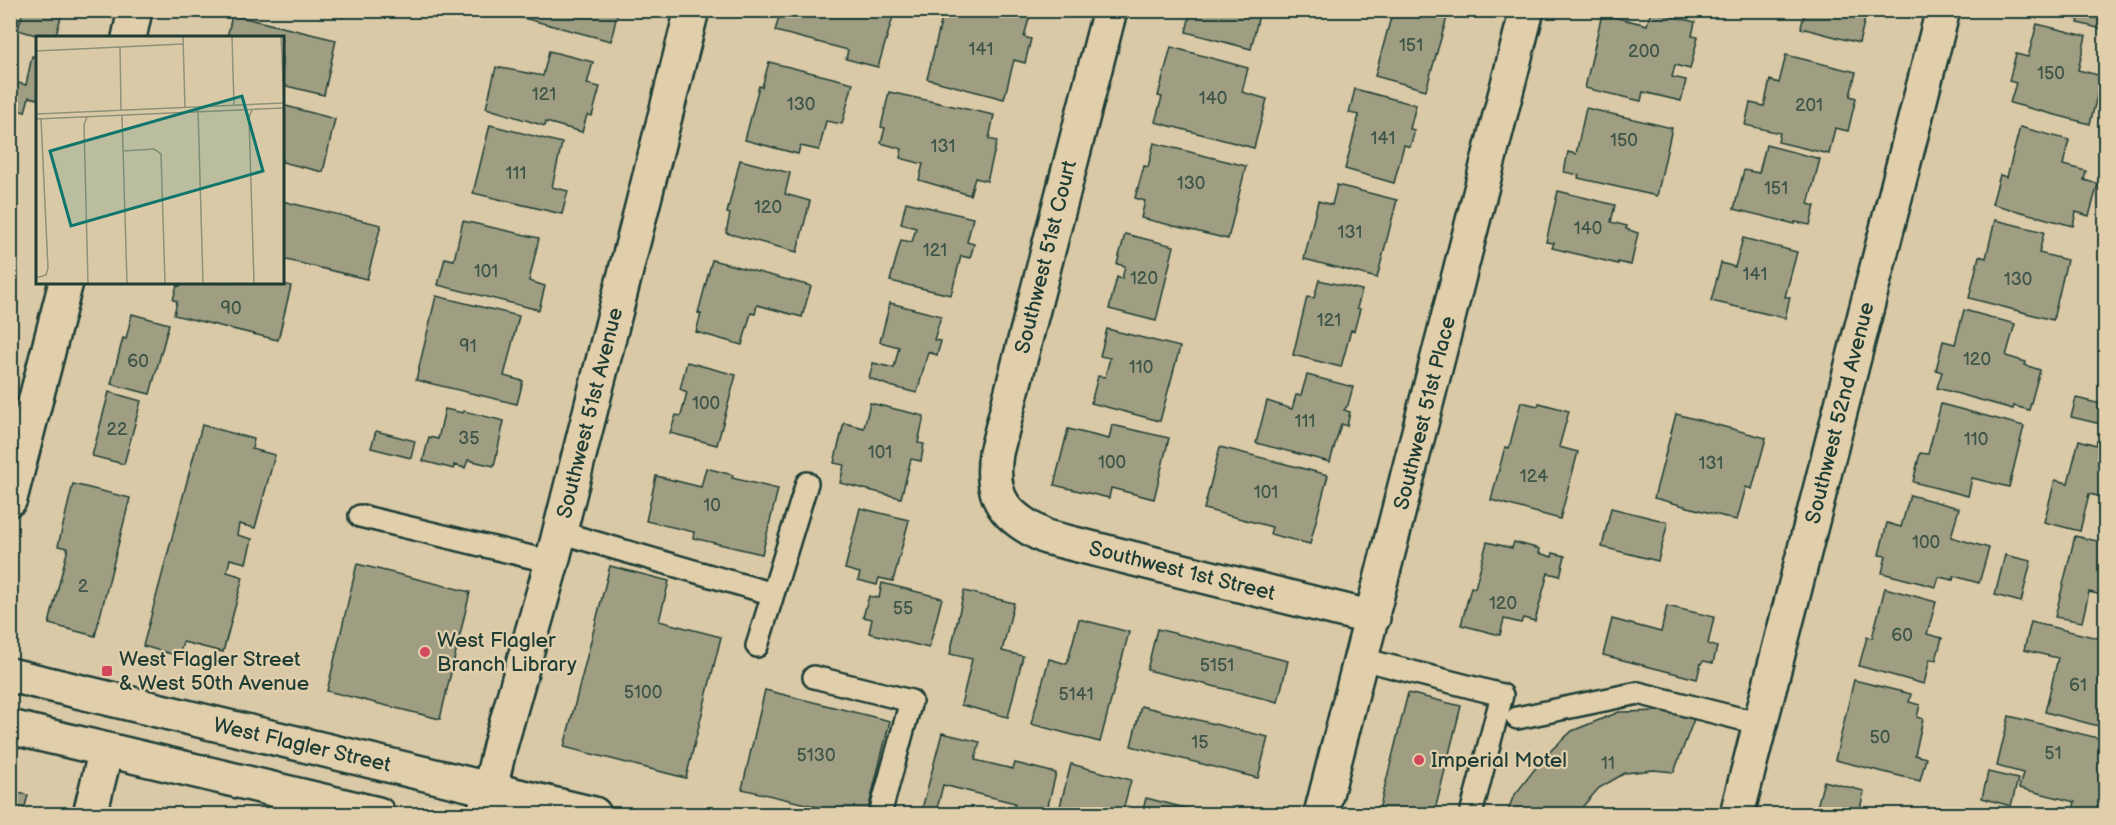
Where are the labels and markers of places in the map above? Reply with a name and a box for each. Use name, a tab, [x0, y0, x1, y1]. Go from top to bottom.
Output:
place label: West Flagler Branch Library	[437, 628, 577, 677]
marker: West Flagler Branch Library	[418, 645, 432, 659]
place label: West Flagler Street & West 50th Avenue	[119, 647, 309, 696]
marker: West Flagler Street & West 50th Avenue	[100, 664, 114, 678]
place label: Imperial Motel	[1431, 748, 1567, 773]
marker: Imperial Motel	[1412, 753, 1426, 767]

